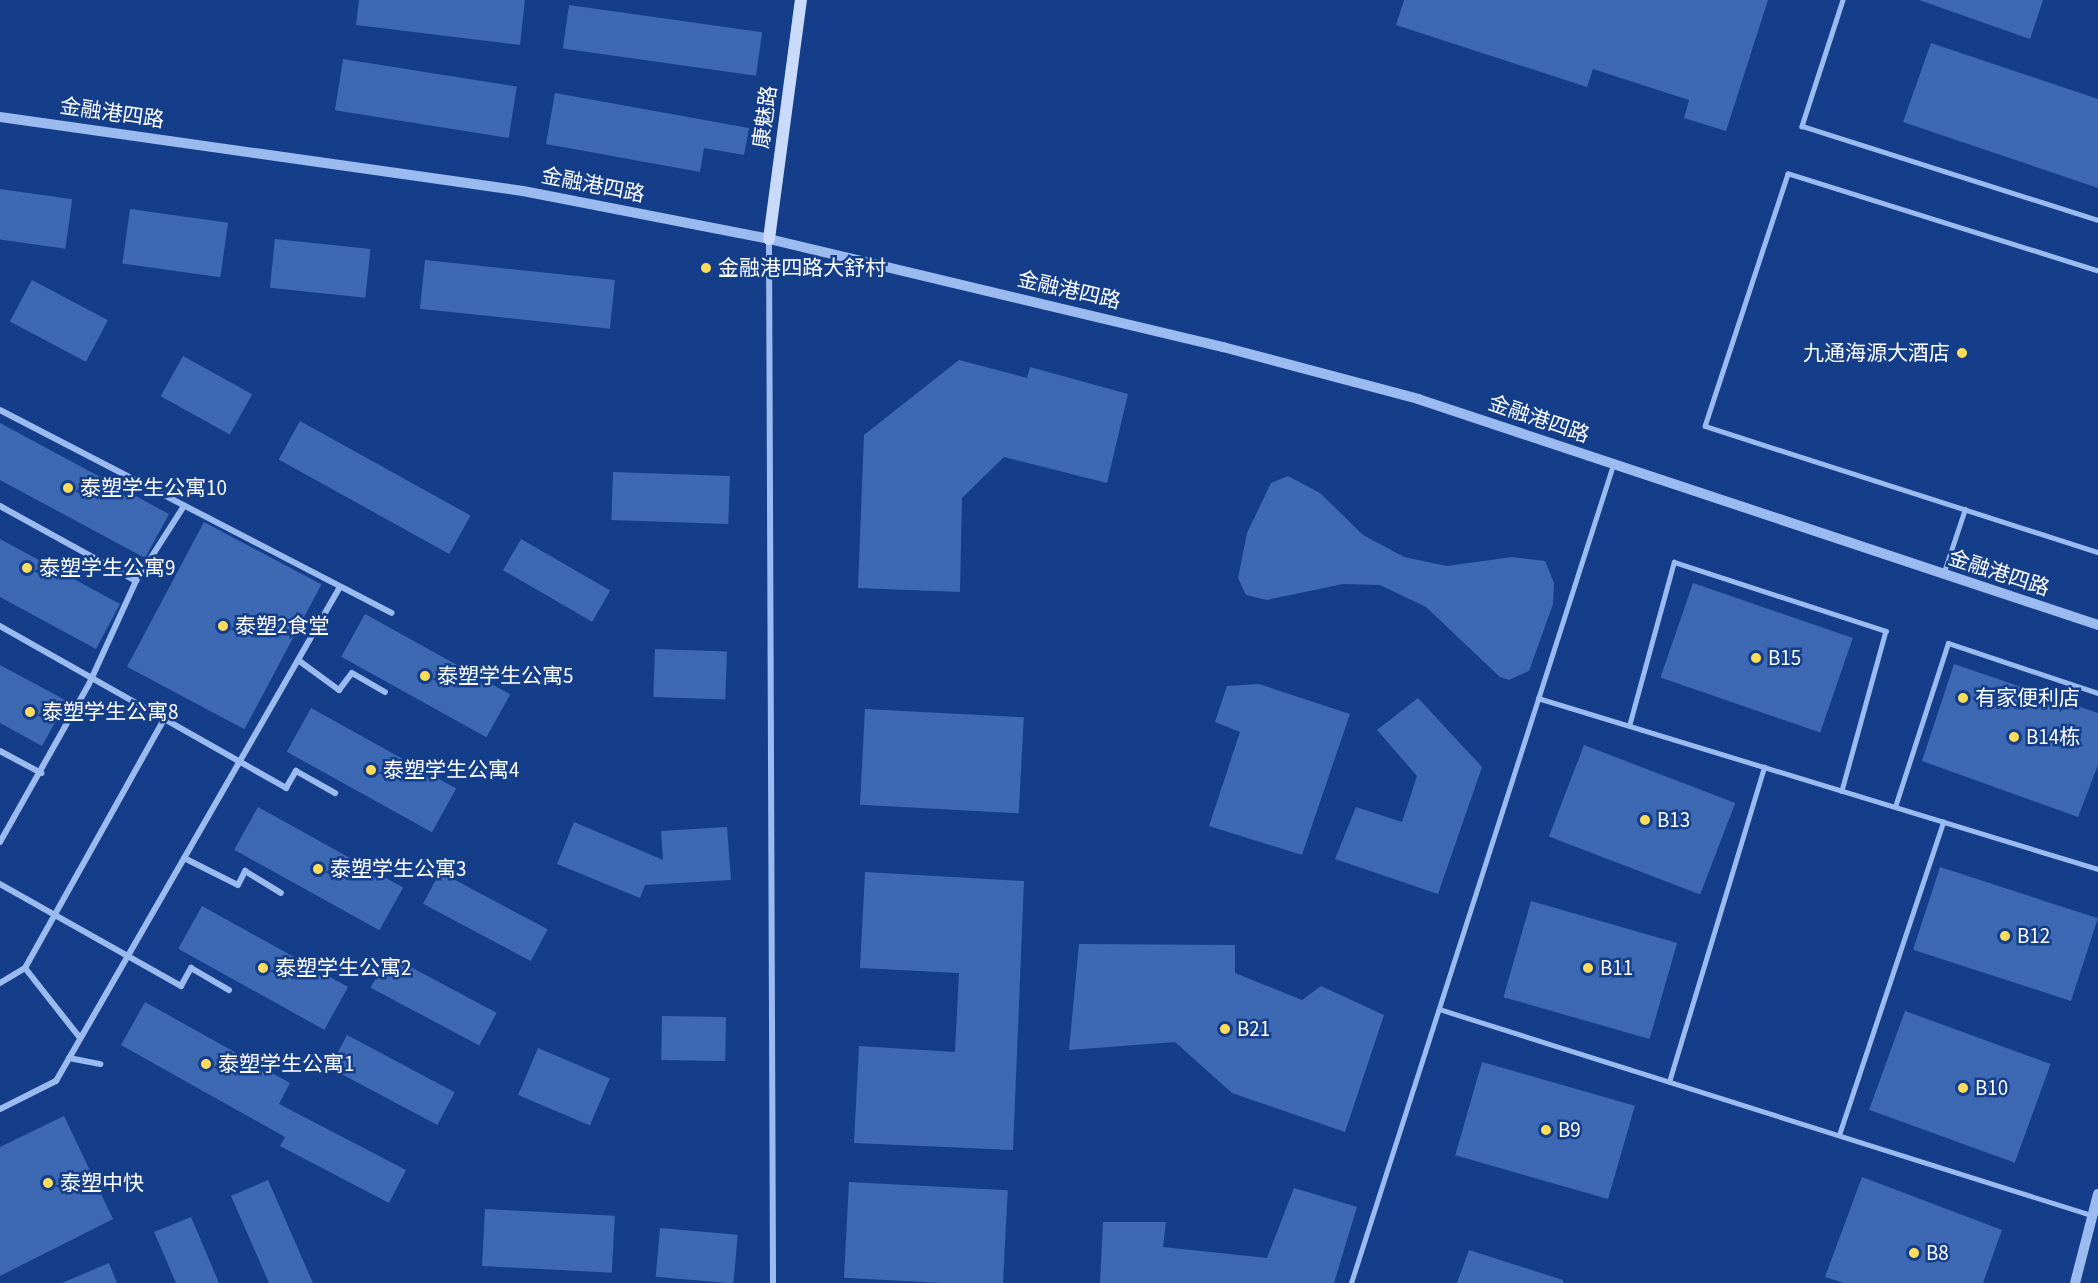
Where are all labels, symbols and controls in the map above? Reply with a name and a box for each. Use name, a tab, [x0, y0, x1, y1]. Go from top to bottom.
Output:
street label: 康魅路	[748, 84, 782, 150]
street label: 金融港四路	[58, 93, 166, 133]
street label: 金融港四路	[539, 163, 647, 207]
place label: 金融港四路大舒村	[718, 255, 886, 281]
marker: 金融港四路大舒村	[699, 261, 713, 275]
street label: 金融港四路	[1015, 266, 1123, 314]
place label: 九通海源大酒店	[1803, 340, 1950, 366]
marker: 九通海源大酒店	[1955, 346, 1969, 360]
street label: 金融港四路	[1485, 390, 1593, 448]
place label: 泰塑学生公寓10	[80, 475, 227, 501]
marker: 泰塑学生公寓10	[61, 481, 75, 495]
street label: 金融港四路	[1945, 545, 2053, 601]
place label: 泰塑学生公寓9	[39, 555, 175, 581]
marker: 泰塑学生公寓9	[20, 561, 34, 575]
place label: 泰塑2食堂	[235, 613, 329, 639]
marker: 泰塑2食堂	[216, 619, 230, 633]
place label: B15	[1768, 645, 1801, 671]
marker: B15	[1749, 651, 1763, 665]
place label: 泰塑学生公寓5	[437, 663, 573, 689]
marker: 泰塑学生公寓5	[418, 669, 432, 683]
place label: 有家便利店	[1975, 685, 2080, 711]
marker: 有家便利店	[1956, 691, 1970, 705]
place label: 泰塑学生公寓8	[42, 699, 178, 725]
marker: 泰塑学生公寓8	[23, 705, 37, 719]
place label: B14栋	[2026, 724, 2080, 750]
marker: B14栋	[2007, 730, 2021, 744]
place label: 泰塑学生公寓4	[383, 757, 519, 783]
marker: 泰塑学生公寓4	[364, 763, 378, 777]
place label: B13	[1657, 807, 1690, 833]
marker: B13	[1638, 813, 1652, 827]
place label: 泰塑学生公寓3	[330, 856, 466, 882]
marker: 泰塑学生公寓3	[311, 862, 325, 876]
place label: B12	[2017, 923, 2050, 949]
marker: B12	[1998, 929, 2012, 943]
place label: 泰塑学生公寓2	[275, 955, 411, 981]
place label: B11	[1600, 955, 1633, 981]
marker: 泰塑学生公寓2	[256, 961, 270, 975]
marker: B11	[1581, 961, 1595, 975]
place label: B21	[1237, 1016, 1270, 1042]
marker: B21	[1218, 1022, 1232, 1036]
place label: 泰塑学生公寓1	[218, 1051, 354, 1077]
marker: 泰塑学生公寓1	[199, 1057, 213, 1071]
place label: B10	[1975, 1075, 2008, 1101]
marker: B10	[1956, 1081, 1970, 1095]
place label: B9	[1558, 1117, 1581, 1143]
marker: B9	[1539, 1123, 1553, 1137]
place label: 泰塑中快	[60, 1170, 144, 1196]
marker: 泰塑中快	[41, 1176, 55, 1190]
place label: B8	[1926, 1240, 1949, 1266]
marker: B8	[1907, 1246, 1921, 1260]

